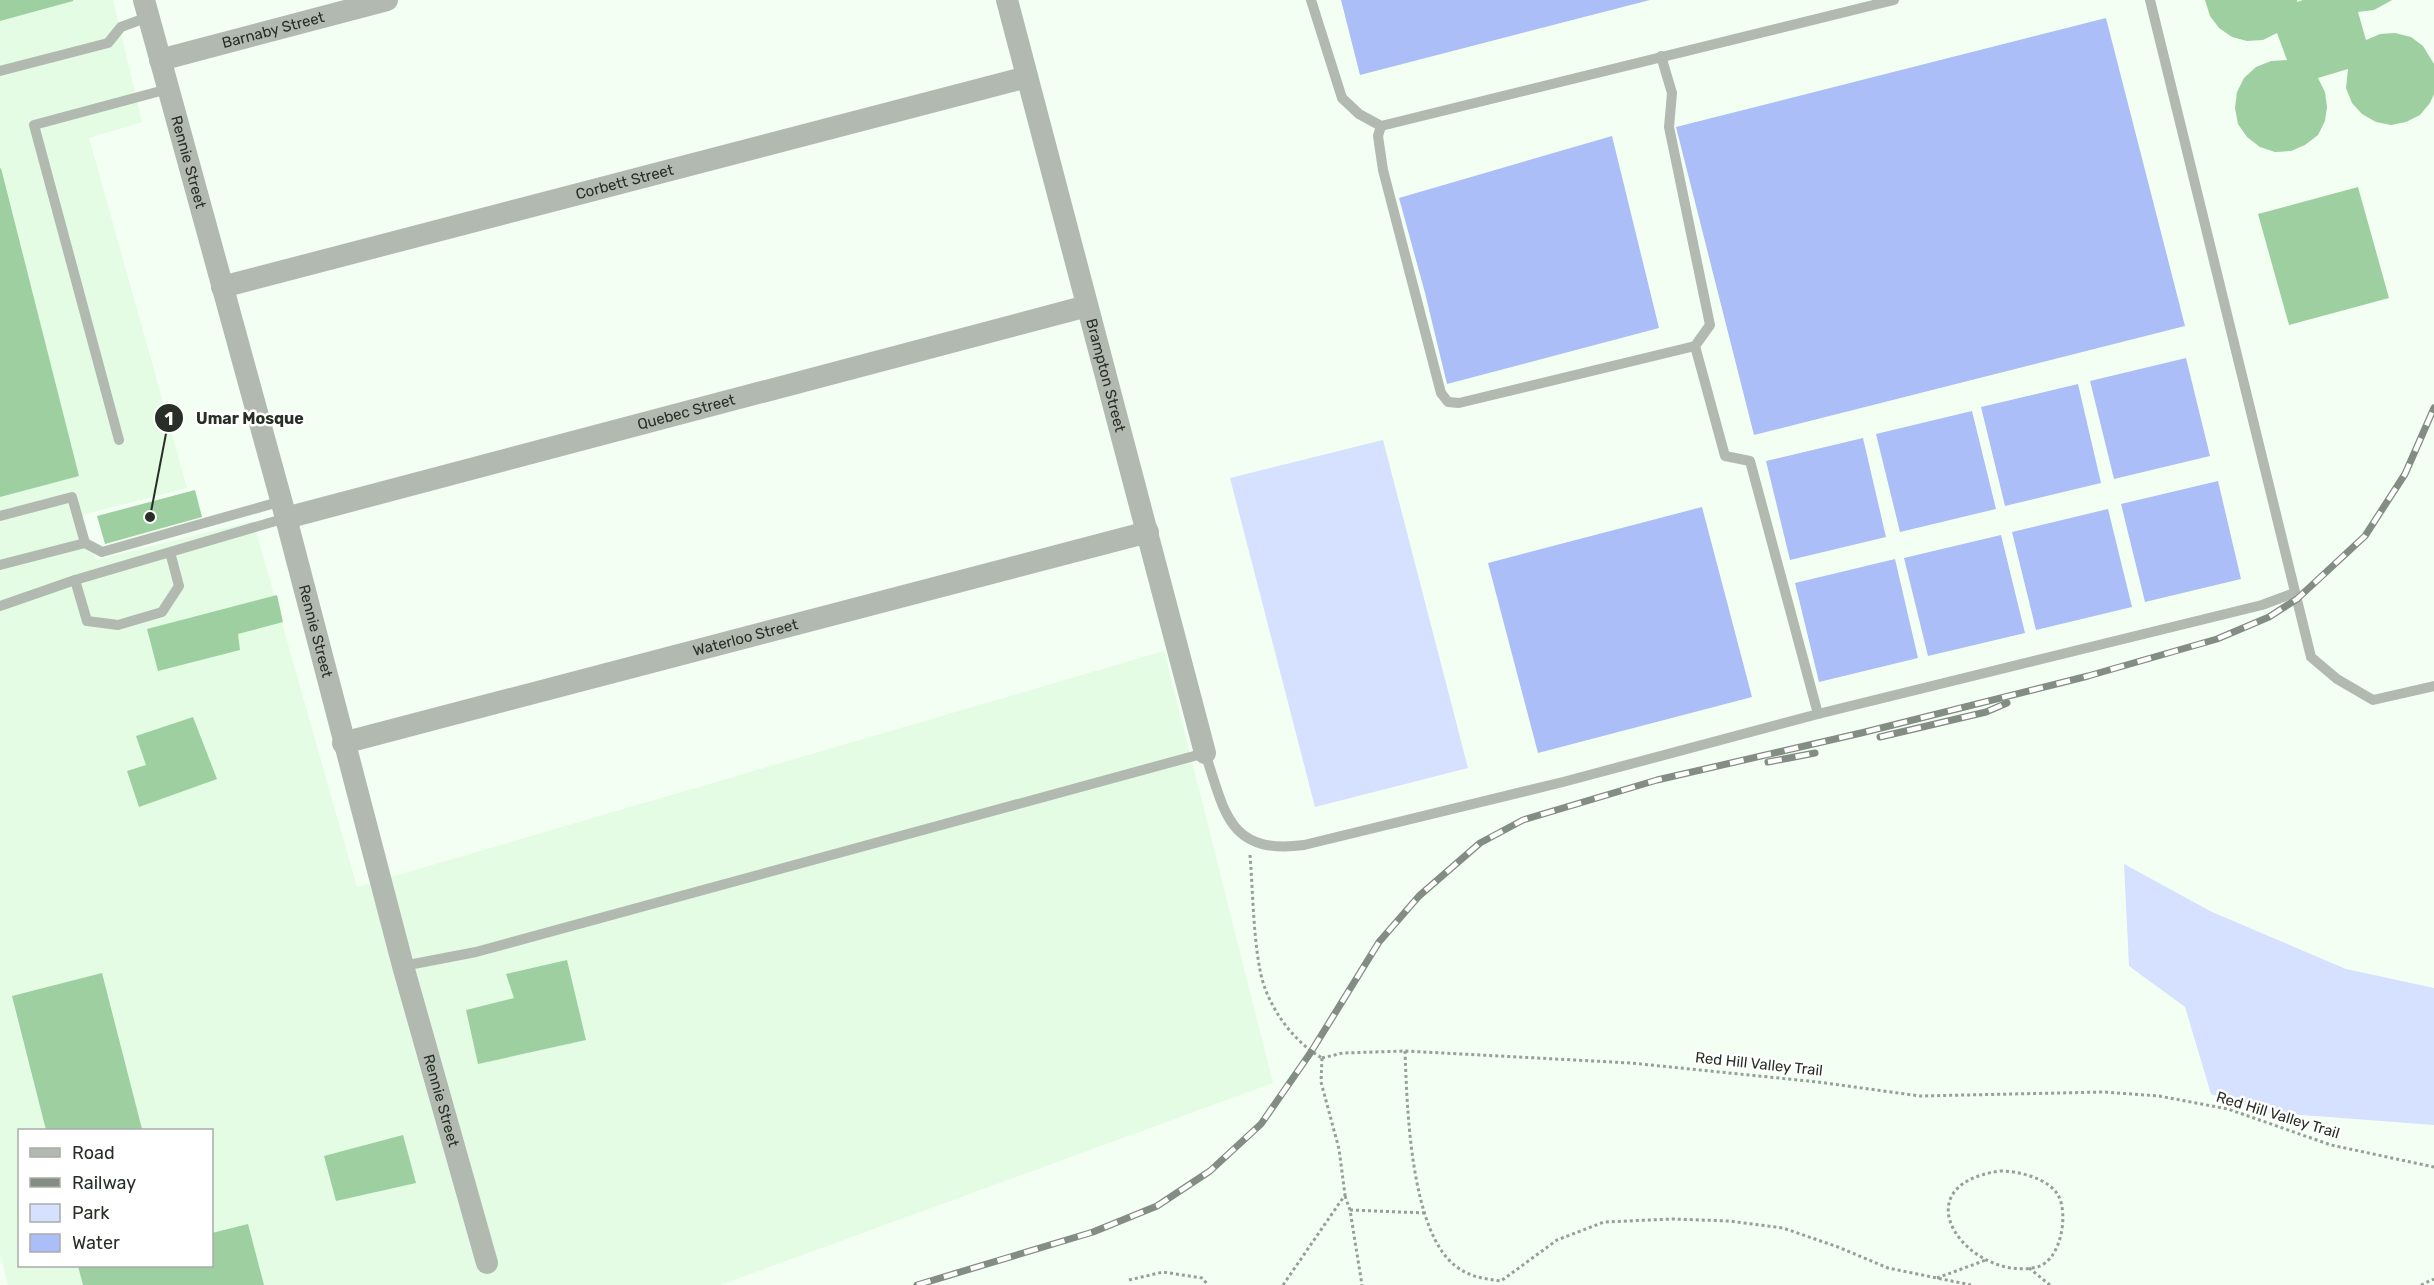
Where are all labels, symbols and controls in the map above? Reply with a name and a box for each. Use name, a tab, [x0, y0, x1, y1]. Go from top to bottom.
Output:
street label: Barnaby Street	[220, 8, 326, 52]
street label: Rennie Street	[167, 114, 210, 211]
street label: Corbett Street	[574, 161, 676, 203]
street label: Brampton Street	[1082, 316, 1129, 434]
street label: Quebec Street	[635, 391, 737, 434]
callout: Umar Mosque	[154, 401, 316, 435]
text: 1	[165, 408, 173, 430]
text: Umar Mosque	[196, 409, 304, 428]
street label: Rennie Street	[295, 583, 336, 680]
street label: Waterloo Street	[691, 615, 800, 660]
street label: Red Hill Valley Trail	[1694, 1048, 1824, 1080]
street label: Rennie Street	[419, 1052, 463, 1149]
street label: Red Hill Valley Trail	[2214, 1088, 2342, 1142]
legend	[18, 1129, 213, 1267]
text: Road	[72, 1142, 115, 1164]
text: Railway	[72, 1172, 136, 1194]
text: Park	[72, 1202, 110, 1224]
text: Water	[72, 1232, 120, 1254]

